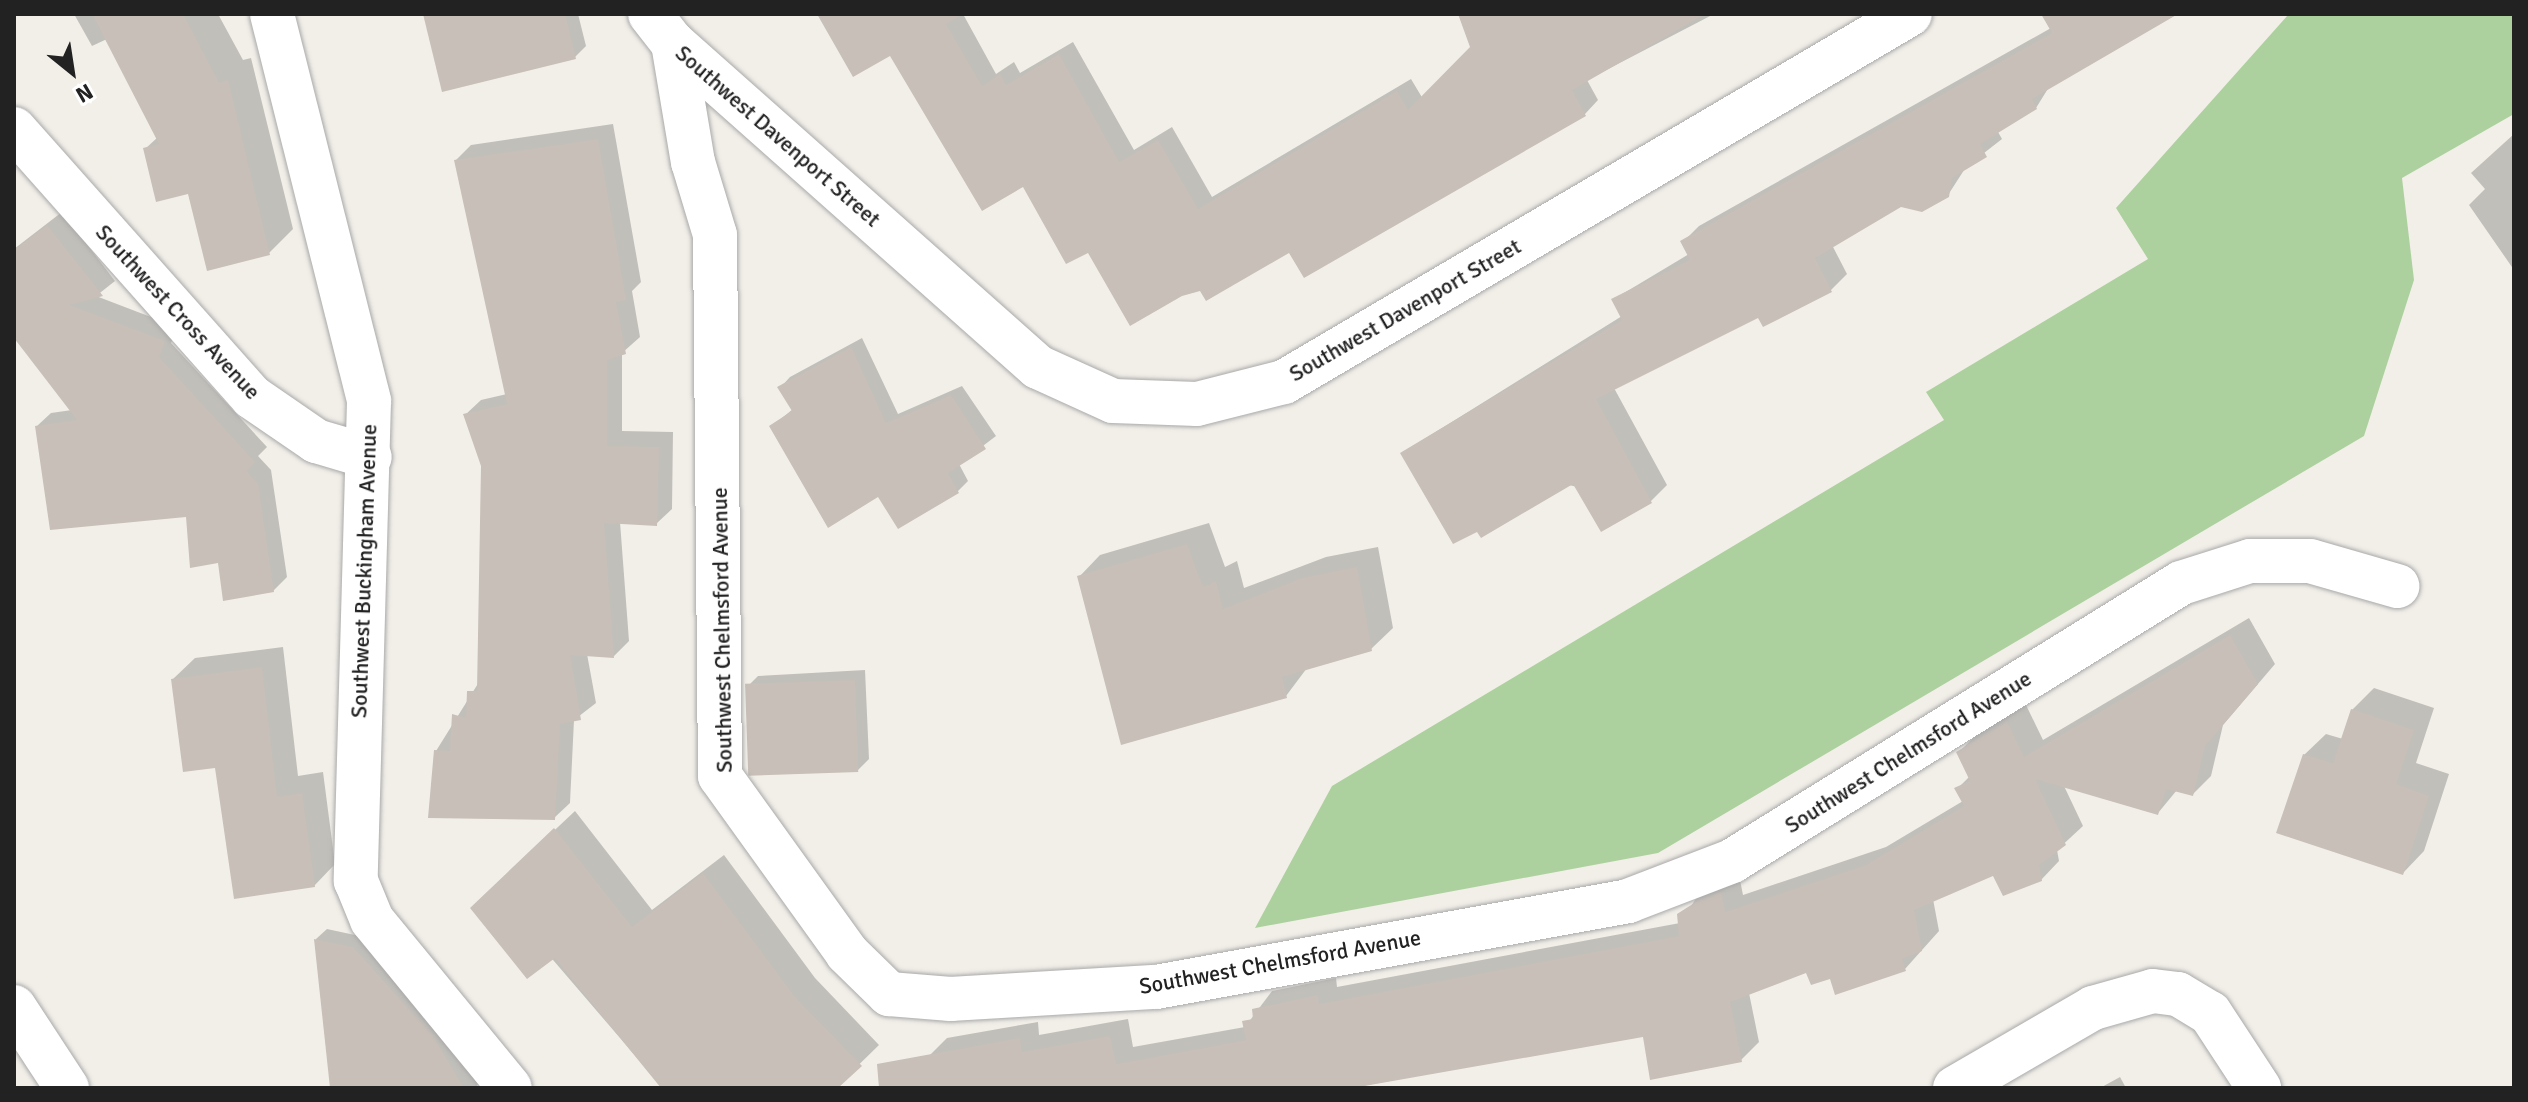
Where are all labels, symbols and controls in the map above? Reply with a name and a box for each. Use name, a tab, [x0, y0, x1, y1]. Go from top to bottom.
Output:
north arrow	[32, 32, 112, 112]
street label: Southwest Davenport Street	[670, 40, 886, 232]
text: N	[71, 78, 98, 109]
street label: Southwest Cross Avenue	[90, 219, 266, 405]
street label: Southwest Davenport Street	[1285, 233, 1525, 387]
street label: Southwest Buckingham Avenue	[346, 423, 382, 719]
street label: Southwest Chelmsford Avenue	[706, 487, 738, 773]
street label: Southwest Chelmsford Avenue	[1780, 665, 2036, 839]
street label: Southwest Chelmsford Avenue	[1137, 924, 1423, 1000]

